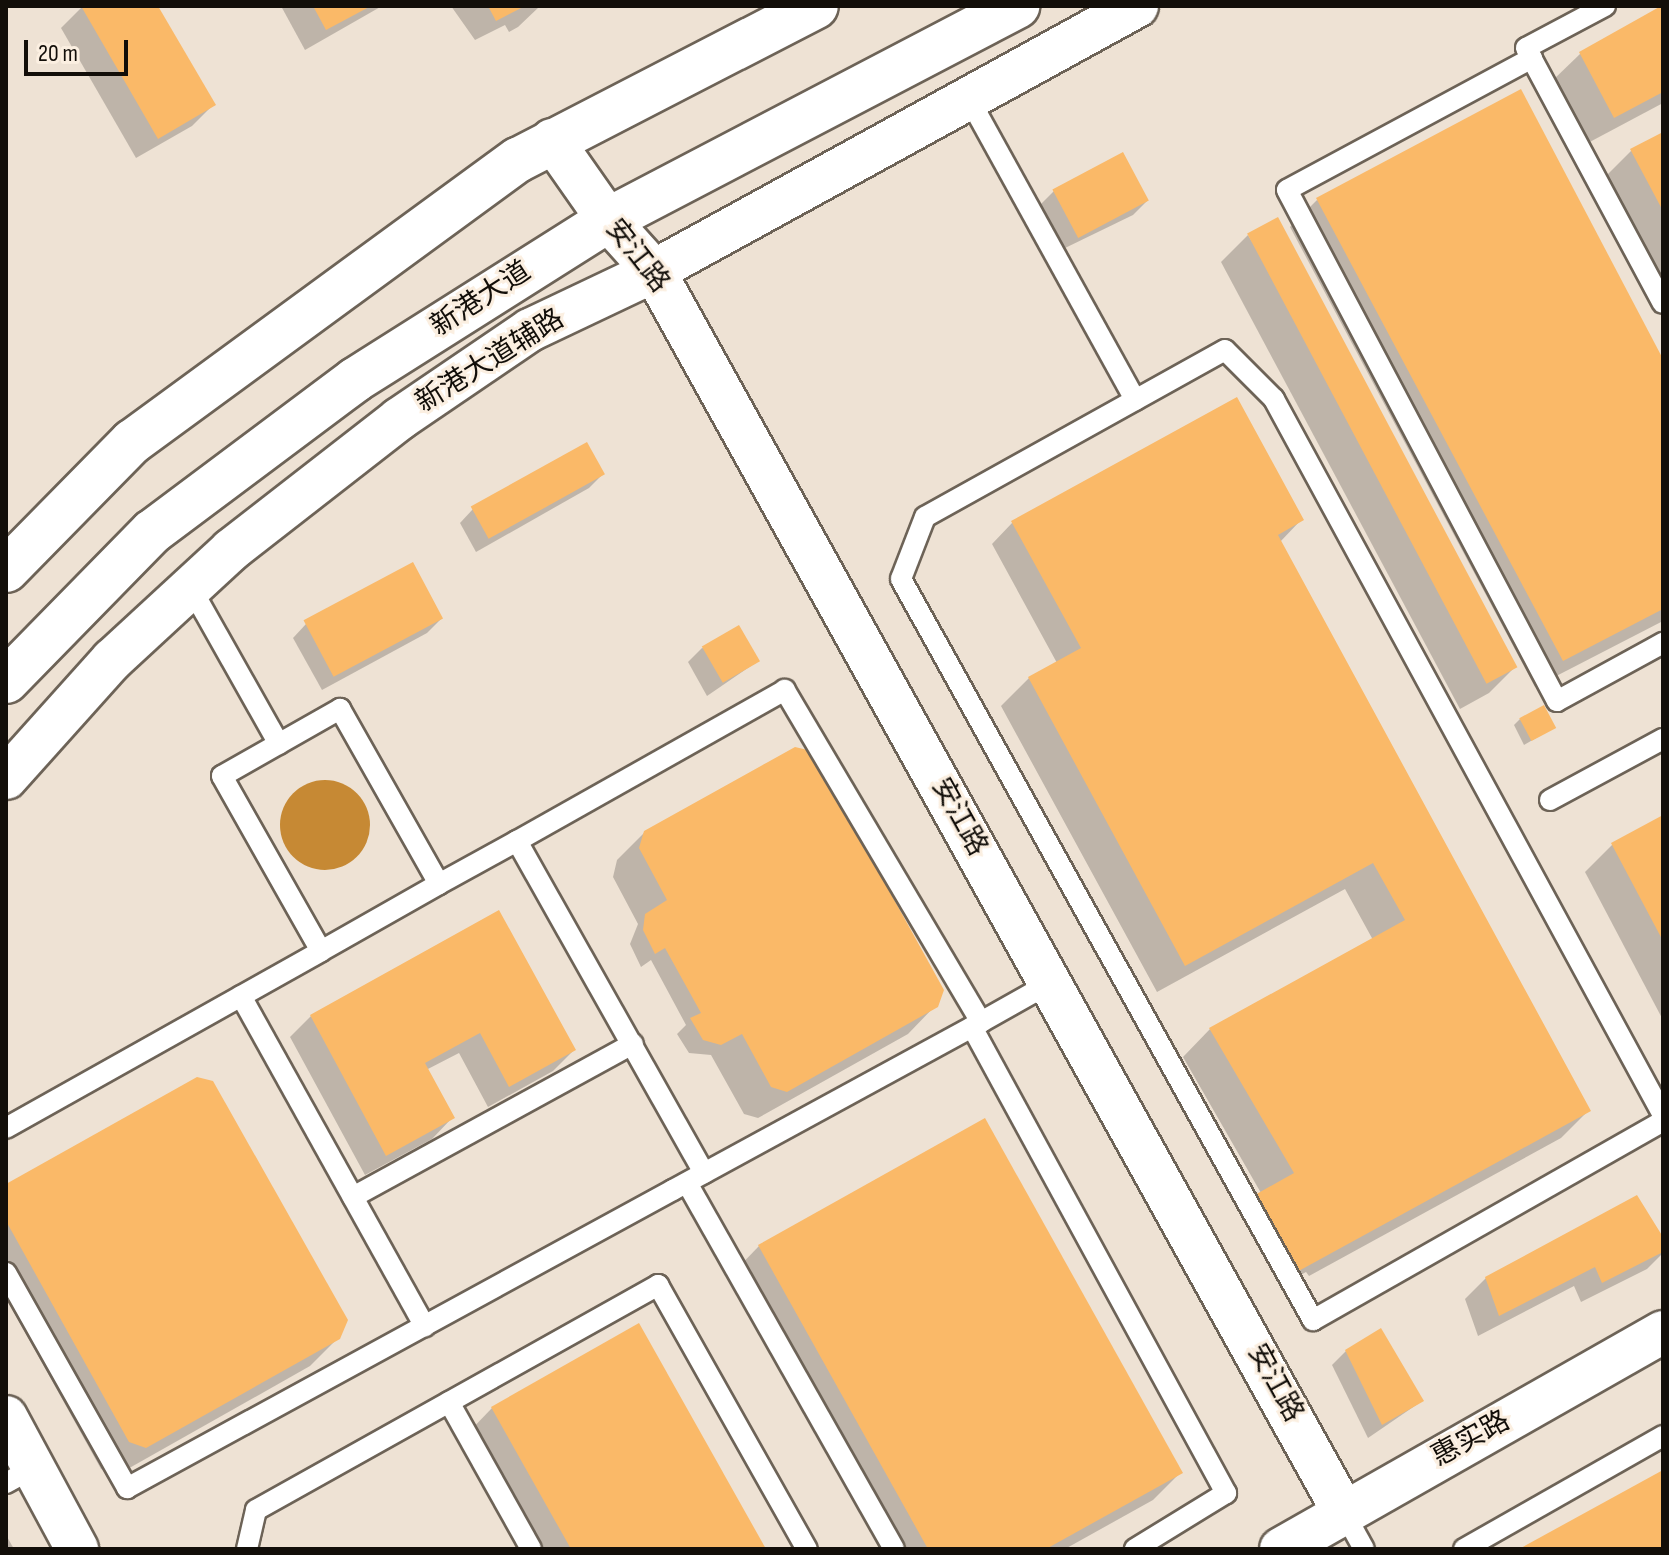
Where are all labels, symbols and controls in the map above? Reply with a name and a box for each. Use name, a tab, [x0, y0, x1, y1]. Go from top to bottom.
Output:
scale bar	[28, 24, 132, 74]
text: 20 m	[38, 39, 78, 68]
street label: 安江路	[598, 213, 676, 299]
street label: 新港大道	[425, 254, 537, 344]
street label: 新港大道辅路	[410, 302, 570, 420]
street label: 安江路	[924, 772, 994, 862]
street label: 安江路	[1240, 1338, 1310, 1428]
street label: 惠实路	[1426, 1404, 1516, 1474]

